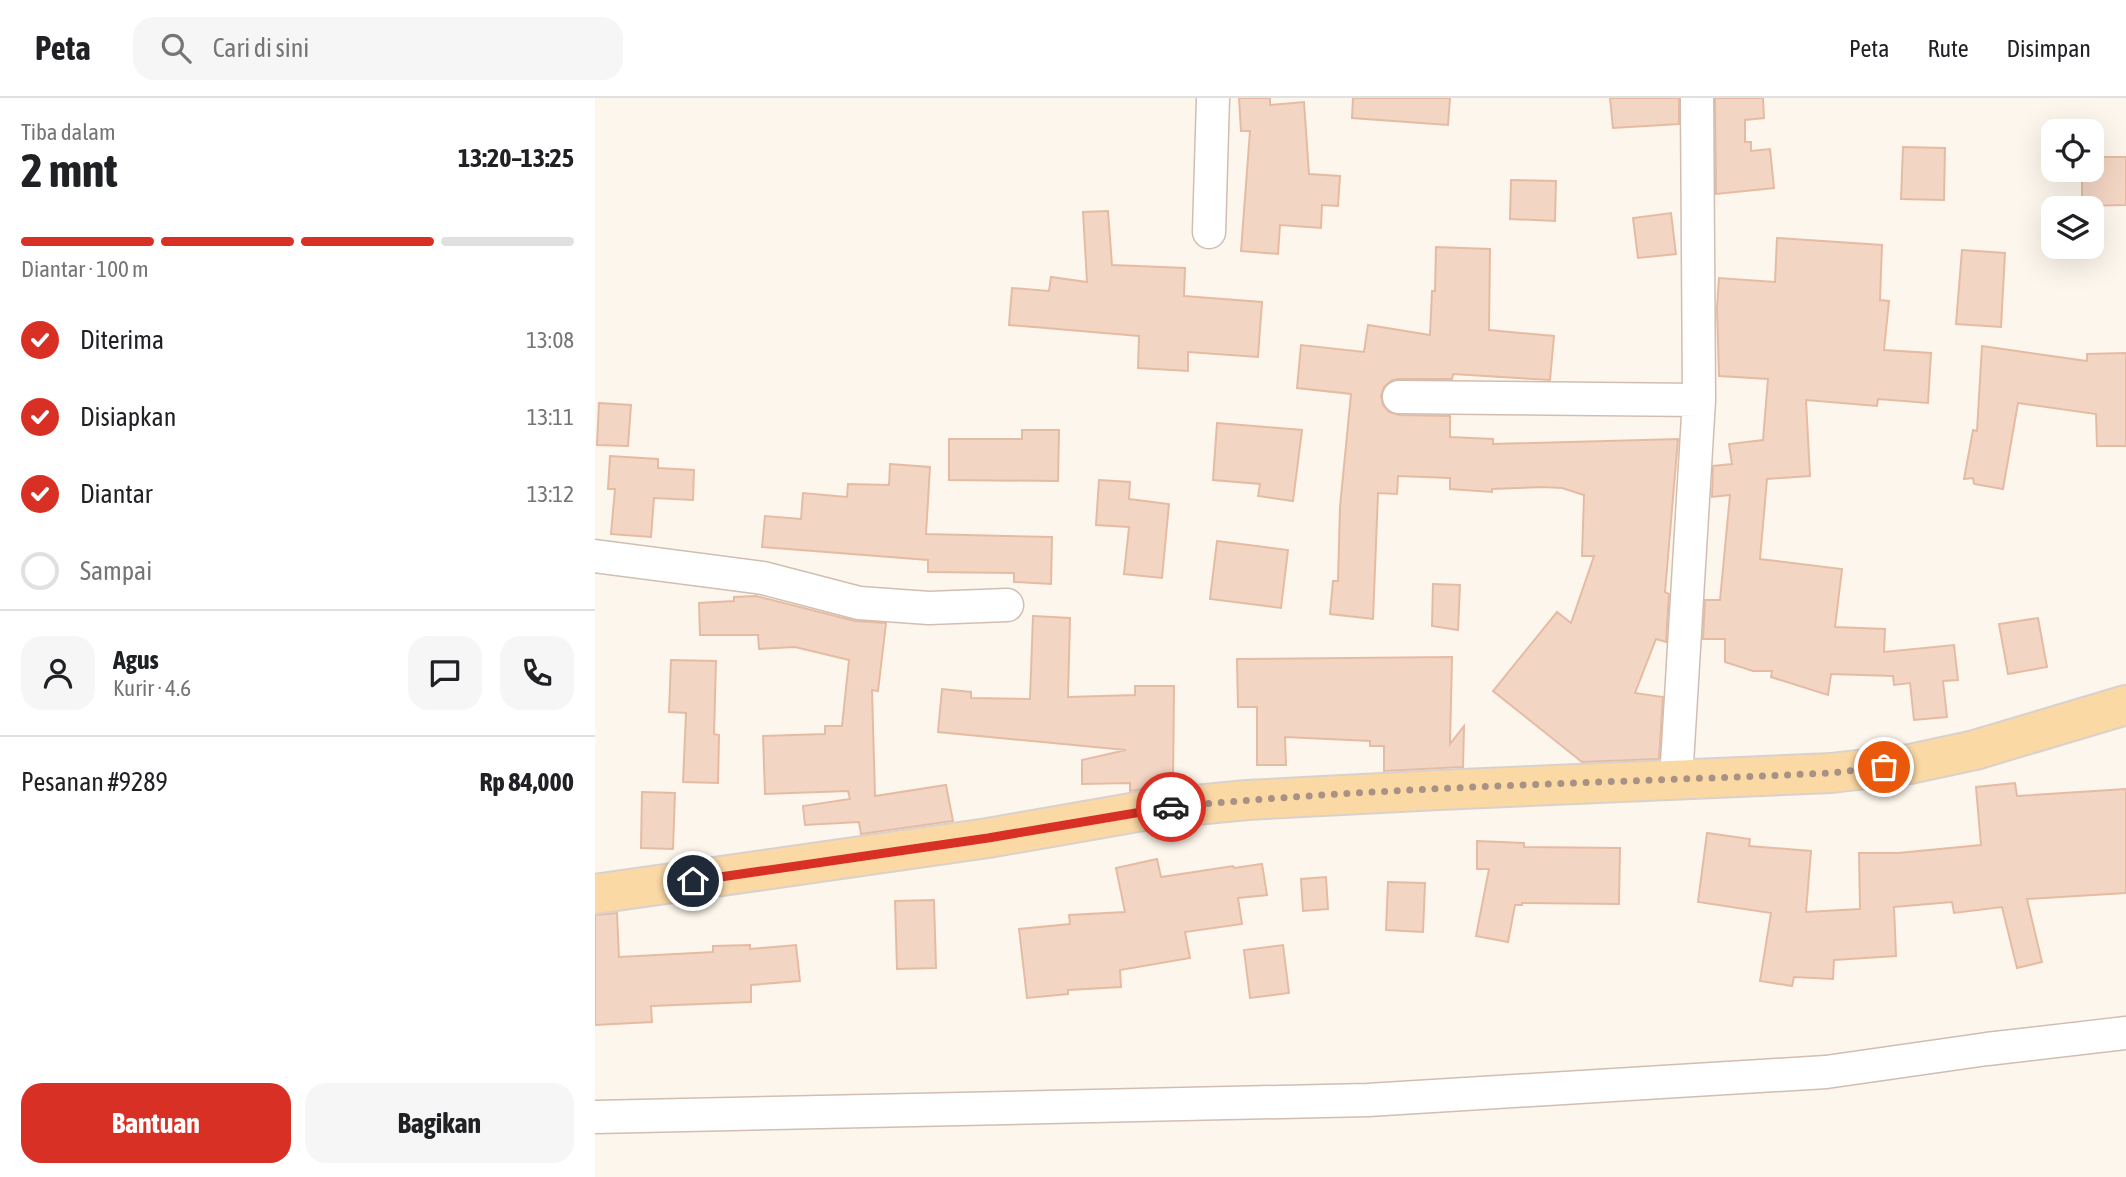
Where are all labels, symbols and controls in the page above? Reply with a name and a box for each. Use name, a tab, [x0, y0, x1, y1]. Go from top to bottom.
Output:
search box	[133, 17, 623, 80]
text: Peta	[35, 29, 91, 67]
icon: search	[157, 29, 195, 67]
text: Cari di sini	[213, 33, 309, 63]
text: Peta	[1849, 35, 1889, 62]
text: Rute	[1927, 35, 1969, 62]
text: Disimpan	[2007, 35, 2091, 62]
text: Tiba dalam	[21, 119, 116, 145]
map controls	[2041, 119, 2104, 259]
button: locate	[2041, 119, 2104, 182]
text: 13:20–13:25	[458, 143, 574, 173]
text: 2 mnt	[21, 144, 118, 197]
button: layers	[2041, 196, 2104, 259]
text: Diantar · 100 m	[21, 256, 149, 282]
icon: check	[21, 321, 59, 359]
text: Diterima	[80, 325, 164, 355]
text: 13:08	[526, 327, 574, 353]
icon: check	[21, 398, 59, 436]
text: Disiapkan	[80, 402, 176, 432]
text: 13:11	[527, 404, 574, 430]
icon: check	[21, 475, 59, 513]
text: Diantar	[80, 479, 153, 509]
text: 13:12	[527, 481, 574, 507]
text: Sampai	[80, 556, 152, 586]
button: person	[21, 636, 95, 710]
button: chat	[408, 636, 482, 710]
button: phone	[500, 636, 574, 710]
text: Agus	[113, 645, 159, 675]
text: Kurir · 4.6	[113, 675, 191, 701]
pin	[1854, 737, 1914, 797]
icon: bag	[1865, 748, 1903, 786]
text: Pesanan #9289	[21, 767, 168, 797]
text: Rp 84,000	[479, 767, 574, 797]
courier	[1136, 772, 1206, 842]
icon: car	[1152, 788, 1190, 826]
pin	[663, 851, 723, 911]
icon: home	[674, 862, 712, 900]
button: Bantuan	[21, 1083, 291, 1163]
button: Bagikan	[305, 1083, 574, 1163]

